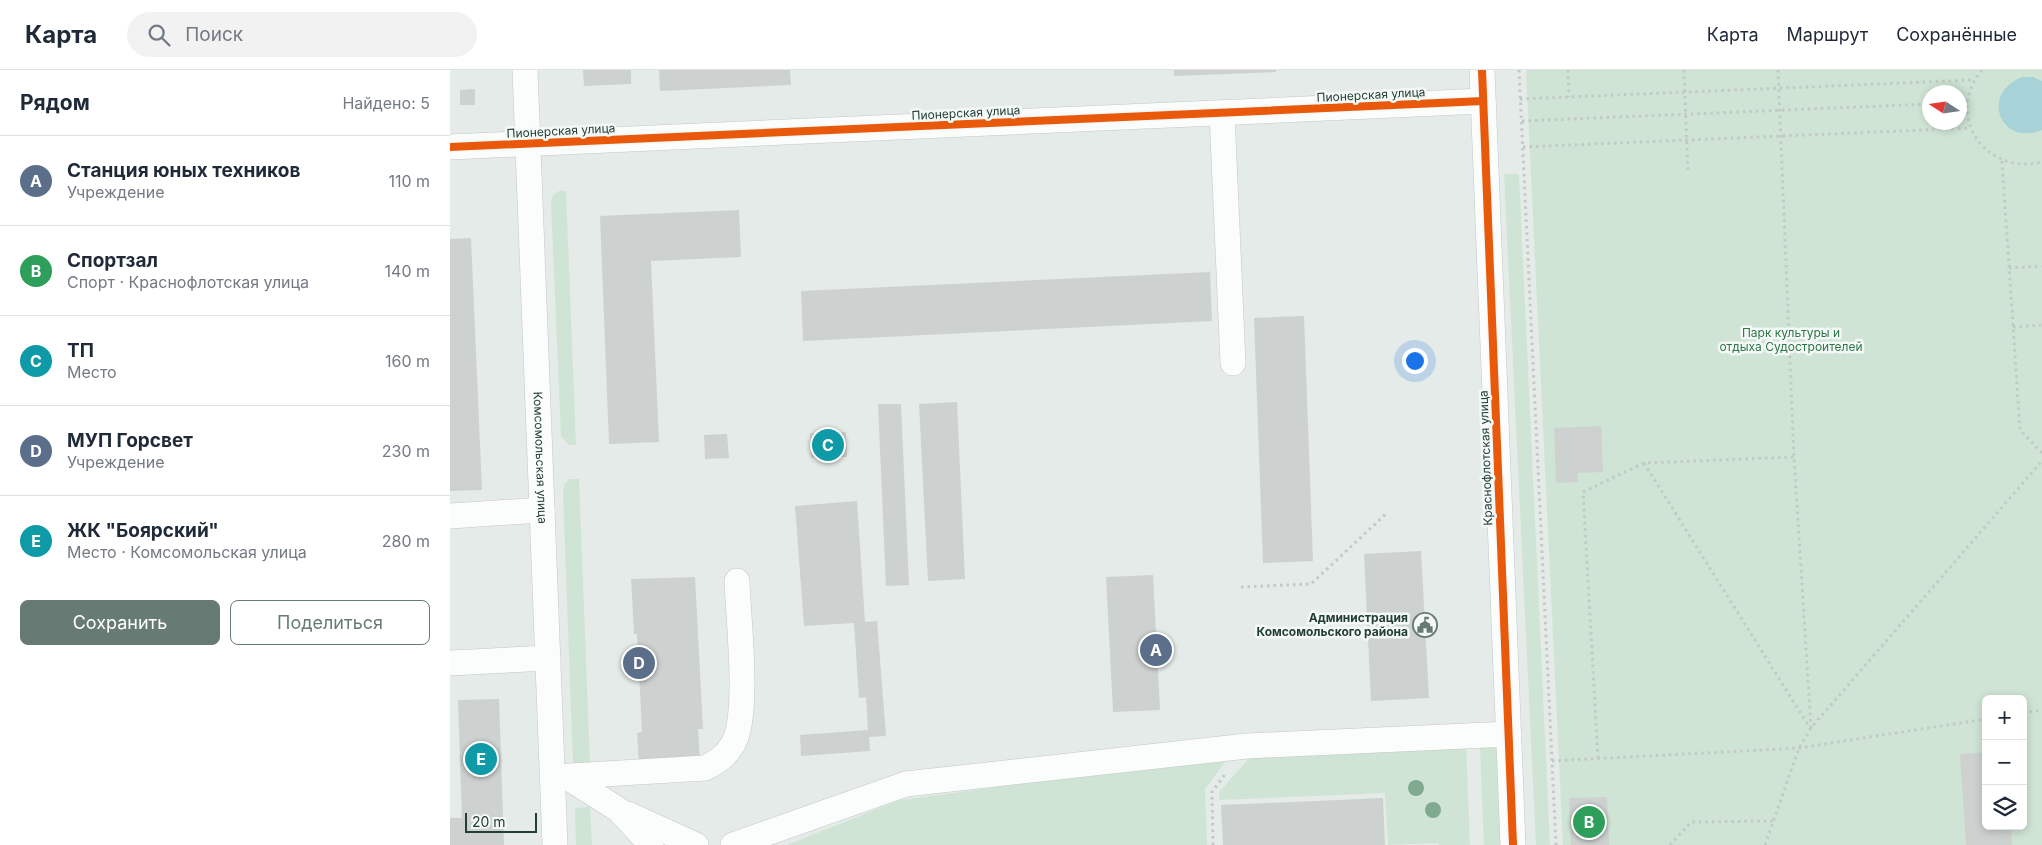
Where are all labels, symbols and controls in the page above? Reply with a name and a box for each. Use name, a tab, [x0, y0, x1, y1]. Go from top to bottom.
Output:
search box	[127, 12, 477, 57]
text: Карта	[25, 20, 97, 49]
icon: search	[145, 21, 173, 49]
text: Поиск	[185, 23, 243, 46]
text: Карта	[1707, 24, 1759, 45]
text: Маршрут	[1787, 24, 1868, 45]
text: Сохранённые	[1896, 24, 2017, 45]
street label: Пионерская улица	[1316, 84, 1426, 105]
north arrow	[1922, 85, 1967, 130]
text: Рядом	[20, 90, 90, 115]
text: Найдено: 5	[342, 93, 430, 113]
street label: Пионерская улица	[911, 102, 1021, 123]
street label: Пионерская улица	[506, 120, 616, 141]
text: Станция юных техников	[67, 159, 300, 182]
text: A	[30, 171, 42, 191]
text: 110 m	[388, 171, 430, 191]
text: Учреждение	[67, 182, 165, 202]
text: Спортзал	[67, 249, 158, 272]
text: B	[31, 261, 41, 281]
text: 140 m	[385, 261, 430, 281]
text: Спорт · Краснофлотская улица	[67, 272, 309, 292]
park label: Парк культуры и отдыха Судостроителей	[1719, 325, 1863, 354]
text: ТП	[67, 339, 94, 362]
your location	[1402, 348, 1428, 374]
text: C	[30, 351, 42, 371]
text: 160 m	[385, 351, 430, 371]
text: Место	[67, 362, 117, 382]
street label: Краснофлотская улица	[1476, 390, 1495, 526]
street label: Комсомольская улица	[530, 391, 551, 524]
pin: C	[812, 426, 844, 464]
text: МУП Горсвет	[67, 429, 193, 452]
text: D	[30, 441, 42, 461]
text: 230 m	[382, 441, 430, 461]
text: Учреждение	[67, 452, 165, 472]
text: ЖК "Боярский"	[67, 519, 219, 542]
text: E	[31, 531, 41, 551]
text: 280 m	[382, 531, 430, 551]
text: Место · Комсомольская улица	[67, 542, 307, 562]
button: Сохранить	[20, 600, 220, 645]
button: Поделиться	[230, 600, 430, 645]
place label: Администрация Комсомольского района	[1256, 610, 1408, 639]
public building icon: Администрация Комсомольского района	[1412, 612, 1438, 638]
pin: A	[1140, 631, 1172, 669]
pin: D	[623, 644, 655, 682]
map controls	[1982, 695, 2027, 830]
button: +	[1982, 695, 2027, 740]
pin: E	[465, 740, 497, 778]
button: −	[1982, 740, 2027, 785]
button: layers	[1982, 785, 2027, 830]
pin: B	[1573, 803, 1605, 841]
scale bar	[465, 810, 538, 833]
text: 20 m	[472, 813, 506, 830]

